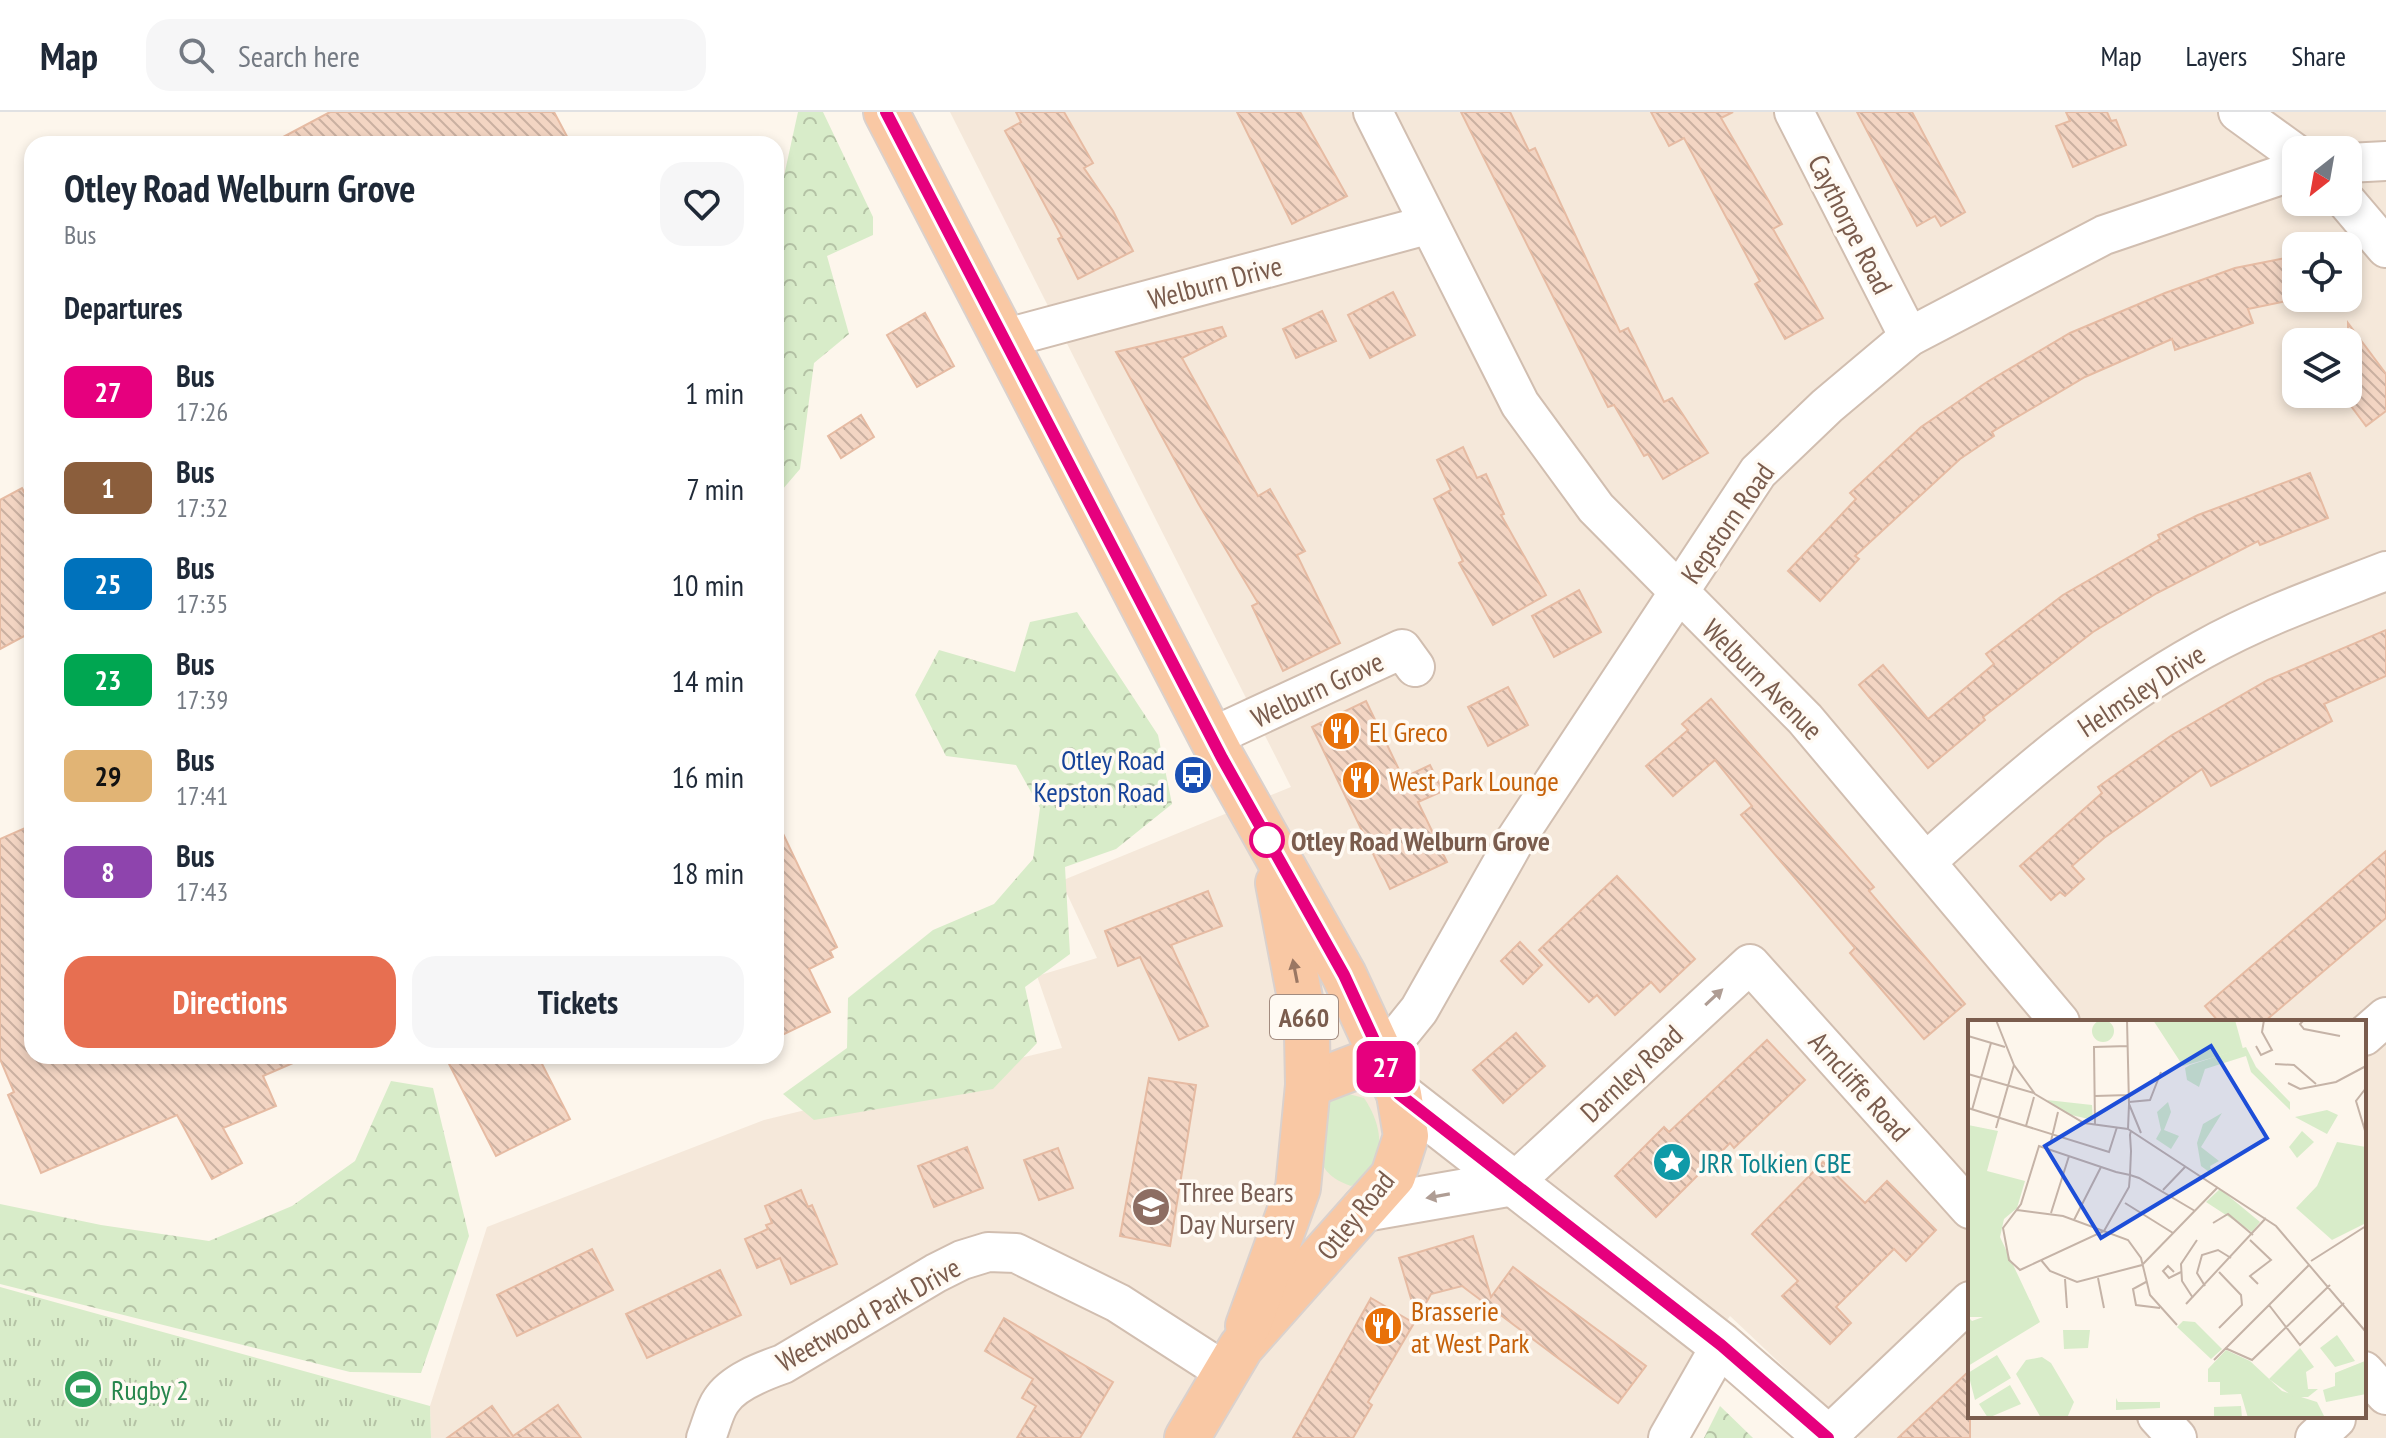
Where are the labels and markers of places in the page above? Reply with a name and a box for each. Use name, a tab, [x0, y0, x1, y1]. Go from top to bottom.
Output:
restaurant icon: El Greco	[1320, 710, 1362, 752]
place label: El Greco	[1369, 713, 1448, 750]
place label: Otley Road Kepston Road	[1034, 741, 1165, 810]
bus stop icon: Otley Road Kepston Road	[1172, 754, 1214, 796]
restaurant icon: West Park Lounge	[1340, 759, 1382, 801]
place label: West Park Lounge	[1389, 762, 1559, 799]
place label: Otley Road Welburn Grove	[1291, 822, 1550, 859]
marker: Otley Road Welburn Grove	[1250, 823, 1284, 857]
place icon: JRR Tolkien CBE	[1651, 1141, 1693, 1183]
place label: JRR Tolkien CBE	[1699, 1144, 1852, 1181]
place label: Three Bears Day Nursery	[1179, 1173, 1295, 1242]
school or university icon: Three Bears Day Nursery	[1130, 1186, 1172, 1228]
place label: Brasserie at West Park	[1411, 1292, 1530, 1361]
restaurant icon: Brasserie at West Park	[1362, 1305, 1404, 1347]
sports icon: Rugby 2	[62, 1368, 104, 1410]
place label: Rugby 2	[111, 1371, 189, 1408]

